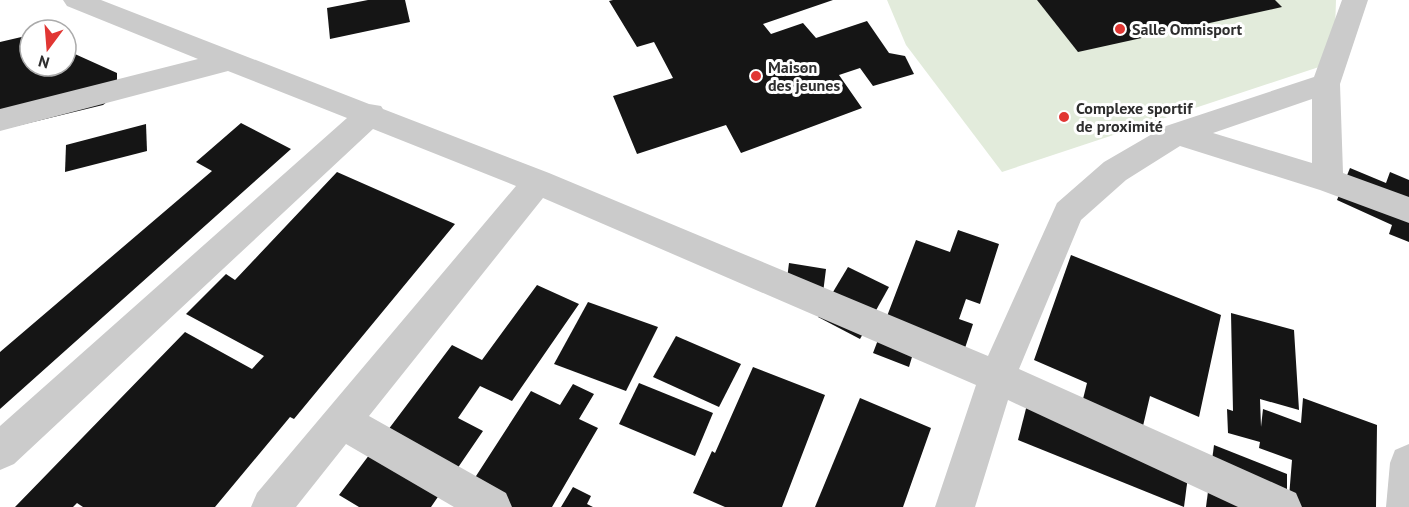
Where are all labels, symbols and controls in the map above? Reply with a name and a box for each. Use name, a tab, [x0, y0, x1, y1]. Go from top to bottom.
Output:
north arrow	[18, 18, 78, 78]
place label: Salle Omnisport	[1132, 19, 1242, 39]
marker: Salle Omnisport	[1113, 22, 1127, 36]
text: N	[36, 51, 52, 73]
place label: Maison des jeunes	[768, 57, 840, 95]
marker: Maison des jeunes	[749, 69, 763, 83]
place label: Complexe sportif de proximité	[1076, 98, 1193, 136]
marker: Complexe sportif de proximité	[1057, 110, 1071, 124]

